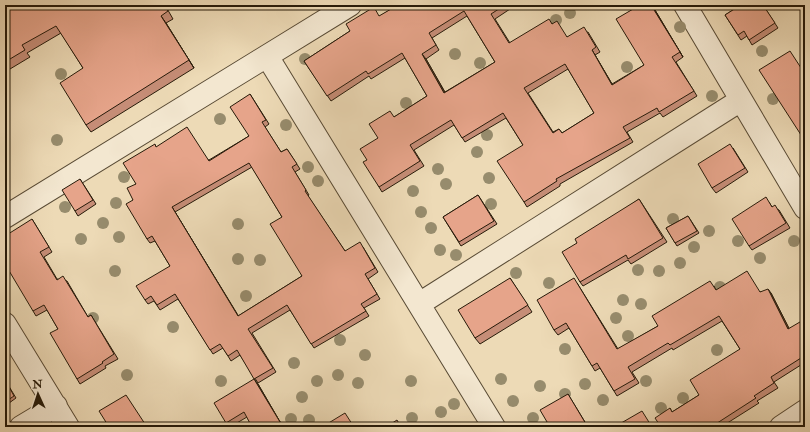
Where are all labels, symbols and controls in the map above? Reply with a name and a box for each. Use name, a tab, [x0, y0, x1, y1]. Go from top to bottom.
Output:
north arrow	[18, 374, 58, 414]
text: N	[31, 378, 44, 391]

